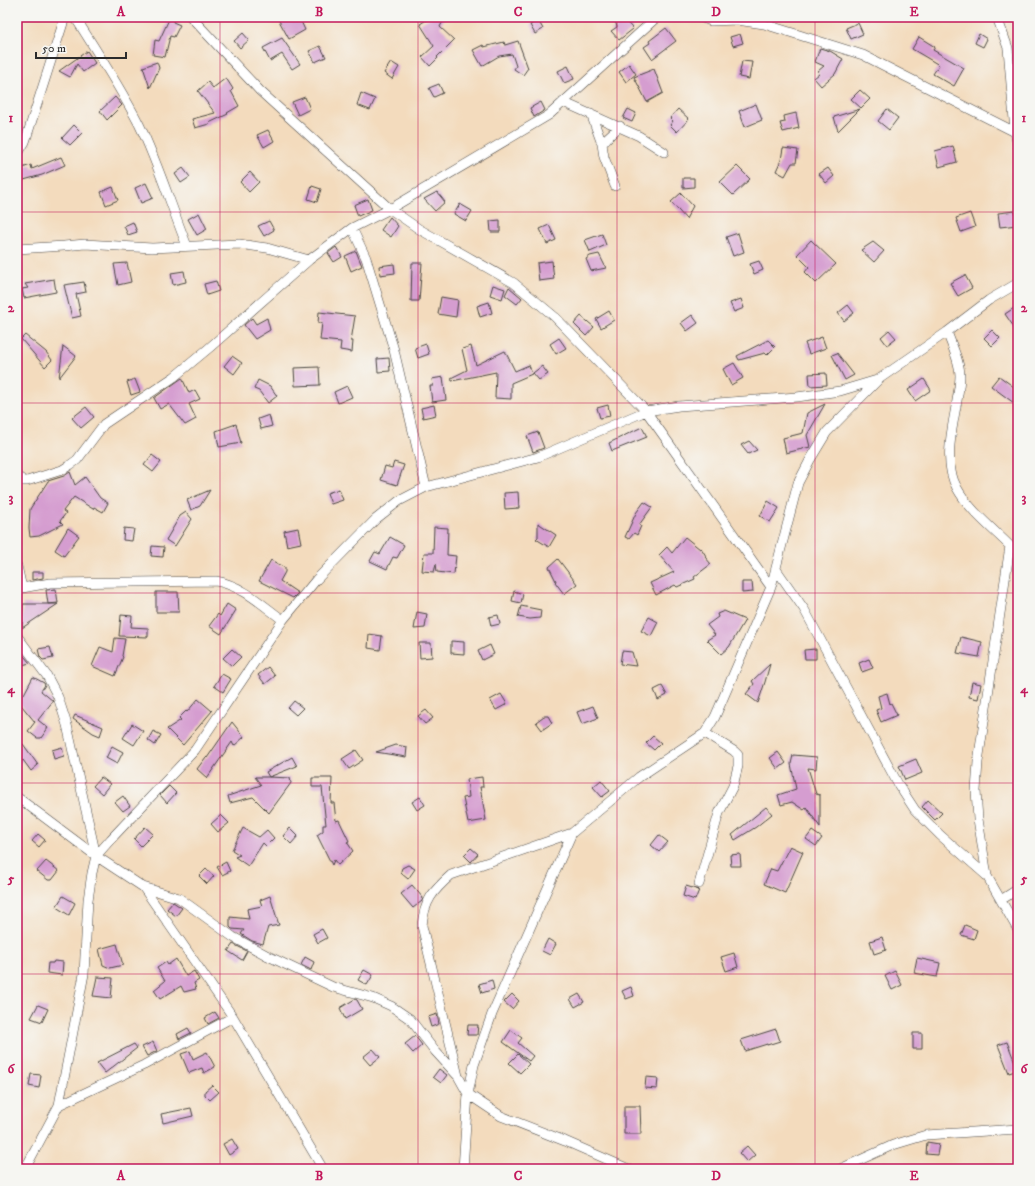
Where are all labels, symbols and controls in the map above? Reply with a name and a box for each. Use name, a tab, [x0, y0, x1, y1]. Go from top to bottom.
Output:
text: A	[116, 4, 126, 20]
text: B	[315, 4, 323, 20]
text: C	[514, 4, 523, 20]
text: D	[711, 4, 721, 20]
text: E	[909, 4, 919, 20]
scale bar	[36, 34, 126, 60]
text: 50 m	[42, 41, 66, 56]
text: 1	[9, 110, 14, 126]
text: 1	[1022, 110, 1027, 126]
text: 2	[8, 300, 15, 316]
text: 2	[1021, 300, 1028, 316]
text: 3	[9, 490, 14, 506]
text: 3	[1022, 490, 1027, 506]
text: 4	[6, 681, 15, 698]
text: 4	[1019, 681, 1028, 698]
text: 5	[7, 871, 15, 887]
text: 5	[1020, 871, 1028, 887]
text: 6	[8, 1061, 16, 1077]
text: 6	[1021, 1061, 1029, 1077]
text: A	[116, 1168, 126, 1184]
text: B	[315, 1168, 323, 1184]
text: C	[514, 1168, 523, 1184]
text: D	[711, 1168, 721, 1184]
text: E	[909, 1168, 919, 1184]

